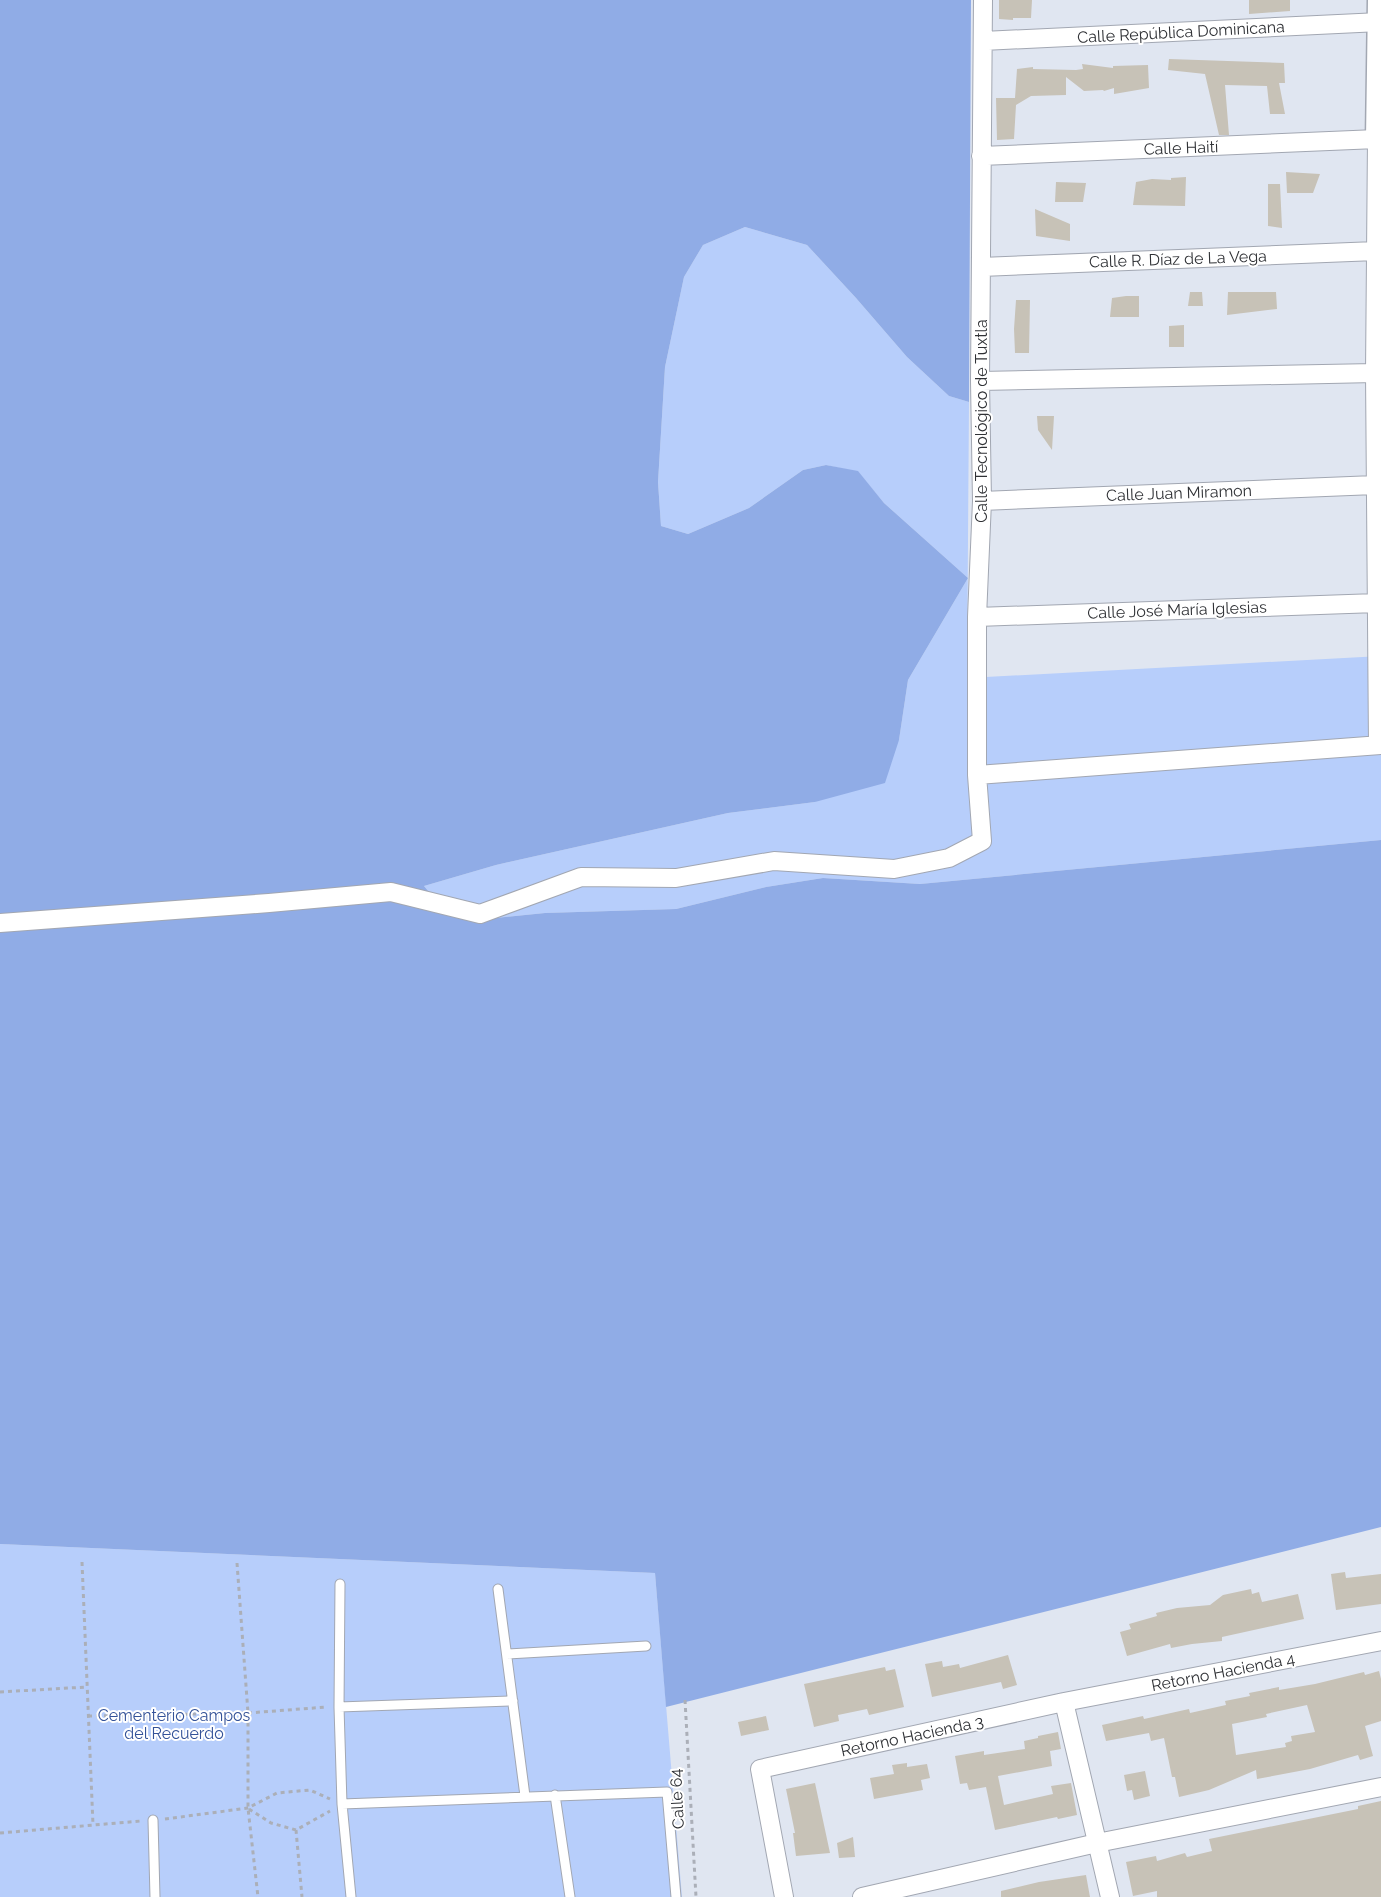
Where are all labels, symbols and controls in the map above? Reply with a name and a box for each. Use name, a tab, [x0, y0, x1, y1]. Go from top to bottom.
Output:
street label: Calle República Dominicana	[1077, 17, 1285, 47]
street label: Calle Haití	[1143, 137, 1219, 159]
street label: Calle R. Díaz de La Vega	[1089, 246, 1267, 272]
street label: Calle Tecnológico de Tuxtla	[972, 319, 991, 523]
street label: Calle Juan Miramon	[1106, 481, 1252, 505]
street label: Calle José María Iglesias	[1087, 597, 1267, 623]
street label: Retorno Hacienda 4	[1150, 1649, 1297, 1695]
park label: Cementerio Campos del Recuerdo	[98, 1706, 251, 1743]
street label: Retorno Hacienda 3	[839, 1712, 985, 1760]
street label: Calle 64	[666, 1768, 688, 1830]

